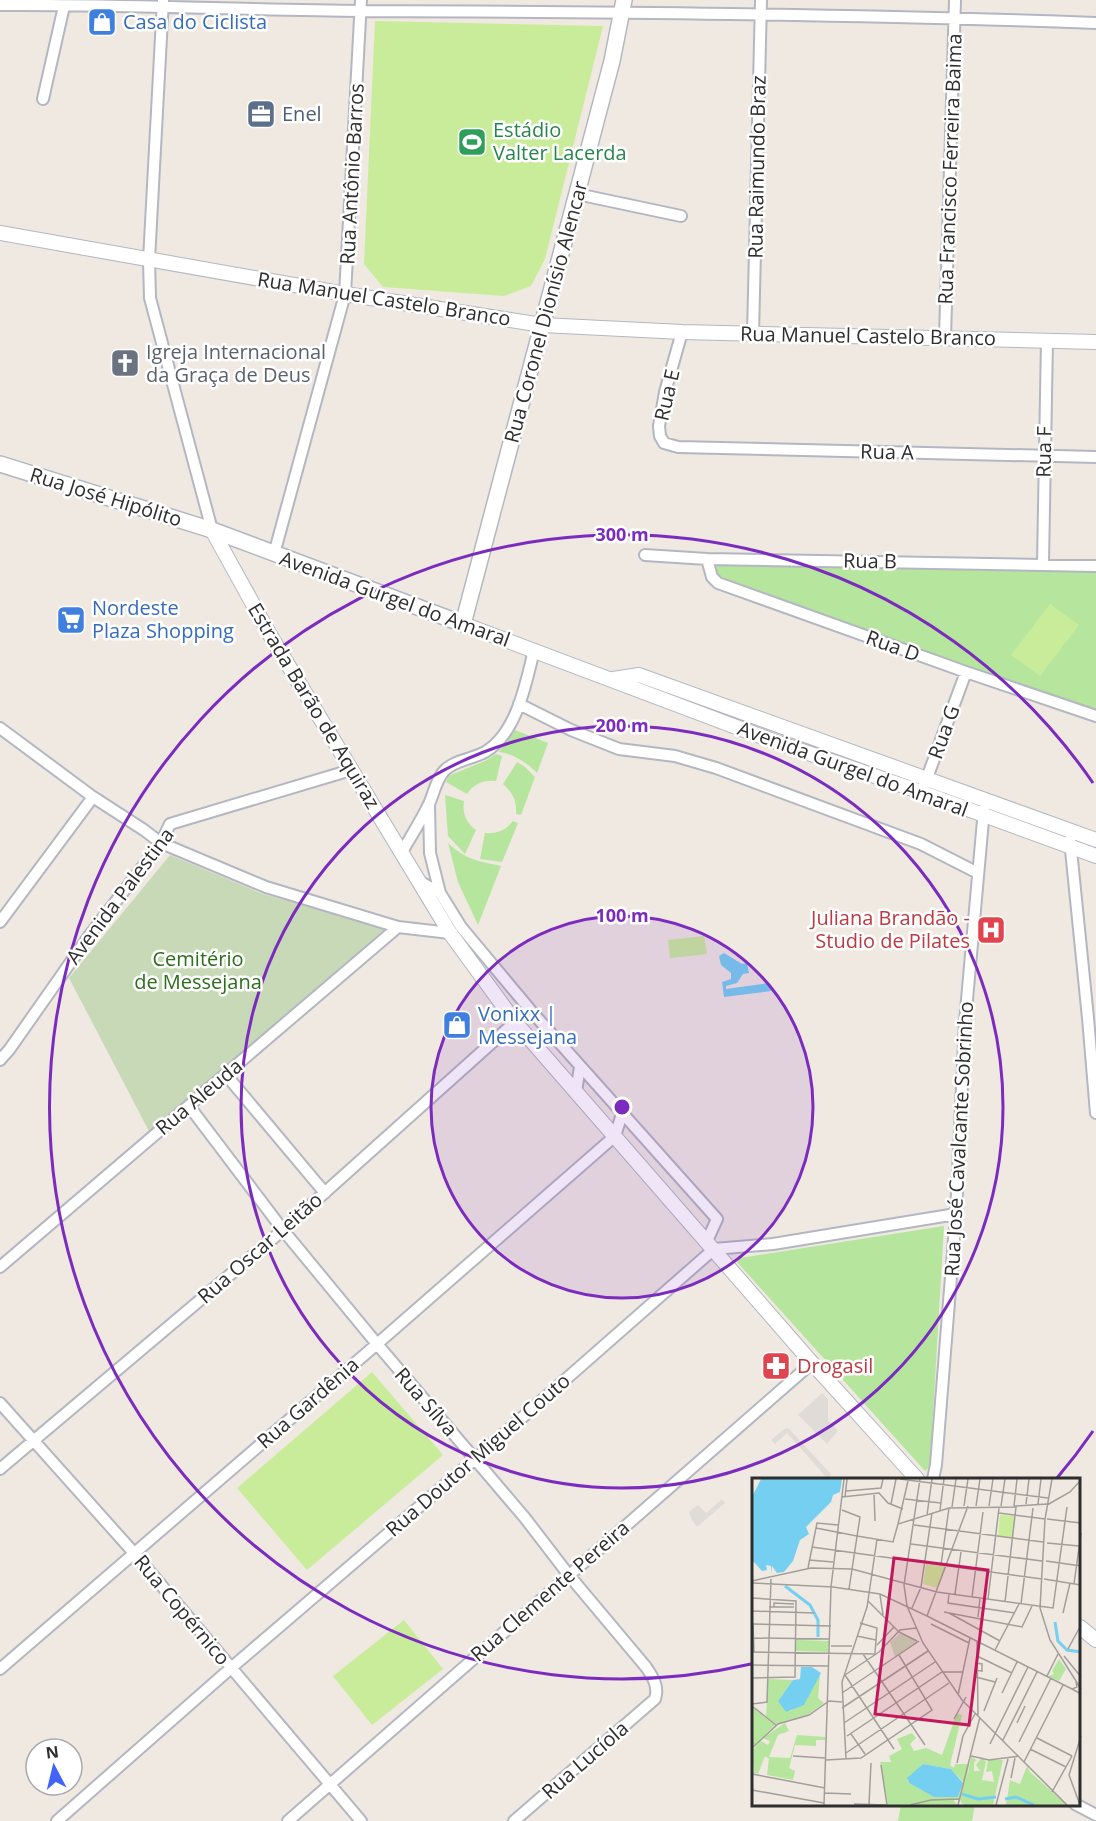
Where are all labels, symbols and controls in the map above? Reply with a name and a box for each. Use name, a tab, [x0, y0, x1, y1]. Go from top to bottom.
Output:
shop icon: Casa do Ciclista	[86, 6, 118, 38]
place label: Casa do Ciclista	[123, 8, 267, 35]
street label: Rua Francisco Ferreira Baima	[931, 33, 968, 305]
street label: Rua Raimundo Braz	[741, 75, 772, 259]
street label: Rua Antônio Barros	[333, 83, 370, 265]
office icon: Enel	[245, 98, 277, 130]
place label: Enel	[282, 100, 322, 127]
place label: Estádio Valter Lacerda	[493, 116, 627, 166]
sports icon: Estádio Valter Lacerda	[456, 126, 488, 158]
street label: Rua Coronel Dionísio Alencar	[498, 178, 594, 446]
street label: Rua Manuel Castelo Branco	[256, 265, 513, 332]
street label: Rua Manuel Castelo Branco	[740, 320, 996, 351]
place label: Igreja Internacional da Graça de Deus	[146, 338, 326, 388]
church icon: Igreja Internacional da Graça de Deus	[109, 347, 141, 379]
street label: Rua E	[648, 367, 686, 423]
street label: Rua F	[1030, 426, 1057, 478]
street label: Rua A	[860, 438, 914, 465]
street label: Rua José Hipólito	[27, 461, 185, 532]
text: 300 m	[595, 522, 649, 546]
street label: Avenida Gurgel do Amaral	[276, 544, 514, 653]
street label: Rua B	[843, 547, 897, 574]
place label: Nordeste Plaza Shopping	[92, 594, 234, 644]
street label: Estrada Barão de Aquiraz	[242, 598, 387, 814]
supermarket icon: Nordeste Plaza Shopping	[55, 604, 87, 636]
street label: Rua D	[863, 623, 924, 668]
street label: Rua G	[921, 701, 966, 763]
text: 200 m	[595, 713, 649, 737]
street label: Avenida Gurgel do Amaral	[734, 714, 972, 823]
street label: Avenida Palestina	[59, 822, 180, 969]
text: 100 m	[595, 903, 649, 927]
place label: Juliana Brandão - Studio de Pilates	[809, 904, 970, 954]
hospital icon: Juliana Brandão - Studio de Pilates	[975, 914, 1007, 946]
park label: Cemitério de Messejana	[134, 945, 262, 995]
place label: Vonixx | Messejana	[478, 1000, 577, 1050]
street label: Rua José Cavalcante Sobrinho	[938, 1001, 979, 1277]
shop icon: Vonixx | Messejana	[441, 1009, 473, 1041]
street label: Rua Aleuda	[150, 1052, 248, 1141]
centre of rings	[612, 1097, 632, 1117]
street label: Rua Oscar Leitão	[192, 1186, 328, 1309]
pharmacy icon: Drogasil	[760, 1350, 792, 1382]
street label: Rua Gardênia	[251, 1351, 364, 1454]
place label: Drogasil	[797, 1352, 873, 1379]
street label: Rua Sílva	[389, 1361, 464, 1442]
street label: Rua Doutor Miguel Couto	[380, 1367, 576, 1542]
inset map	[752, 1478, 1081, 1806]
street label: Rua Clemente Pereira	[464, 1514, 635, 1667]
street label: Rua Copérnico	[128, 1549, 236, 1670]
street label: Rua Lucíola	[536, 1715, 634, 1805]
north arrow	[24, 1737, 84, 1797]
text: N	[44, 1740, 60, 1764]

